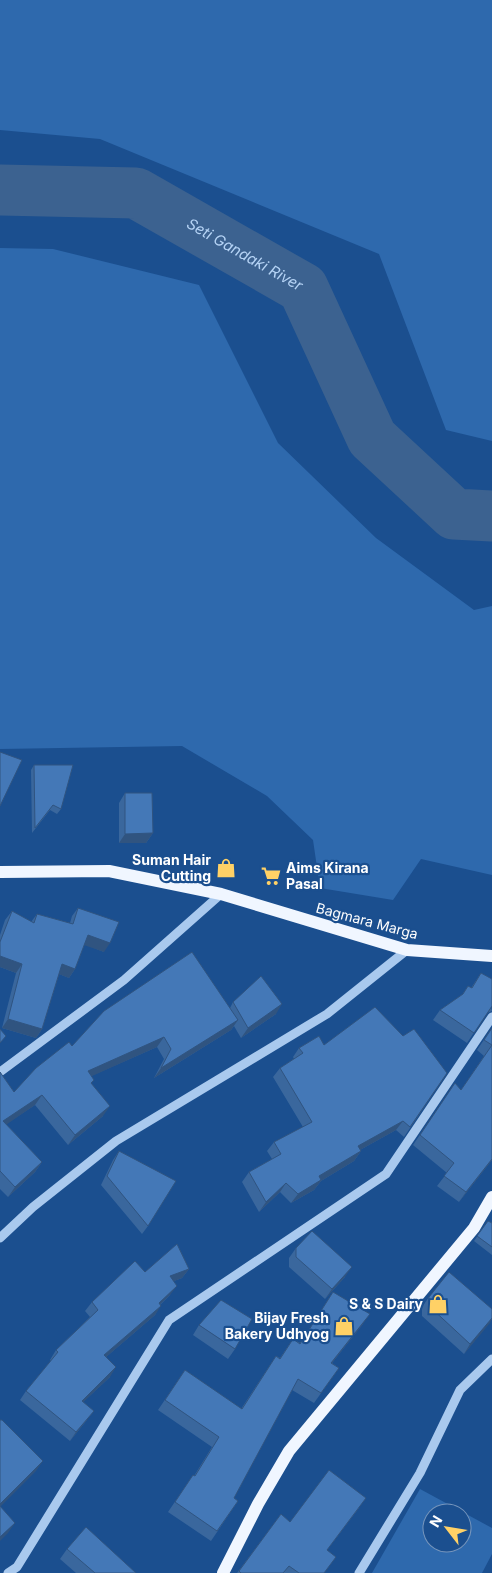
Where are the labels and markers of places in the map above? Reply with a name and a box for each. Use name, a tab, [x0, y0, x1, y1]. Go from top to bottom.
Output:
place label: Suman Hair Cutting	[132, 851, 211, 884]
shop icon: Suman Hair Cutting	[215, 857, 237, 879]
place label: Aims Kirana Pasal	[286, 859, 369, 892]
supermarket icon: Aims Kirana Pasal	[260, 865, 282, 887]
shop icon: S & S Dairy	[427, 1293, 449, 1315]
place label: S & S Dairy	[349, 1295, 424, 1312]
place label: Bijay Fresh Bakery Udhyog	[225, 1309, 329, 1342]
shop icon: Bijay Fresh Bakery Udhyog	[333, 1315, 355, 1337]

